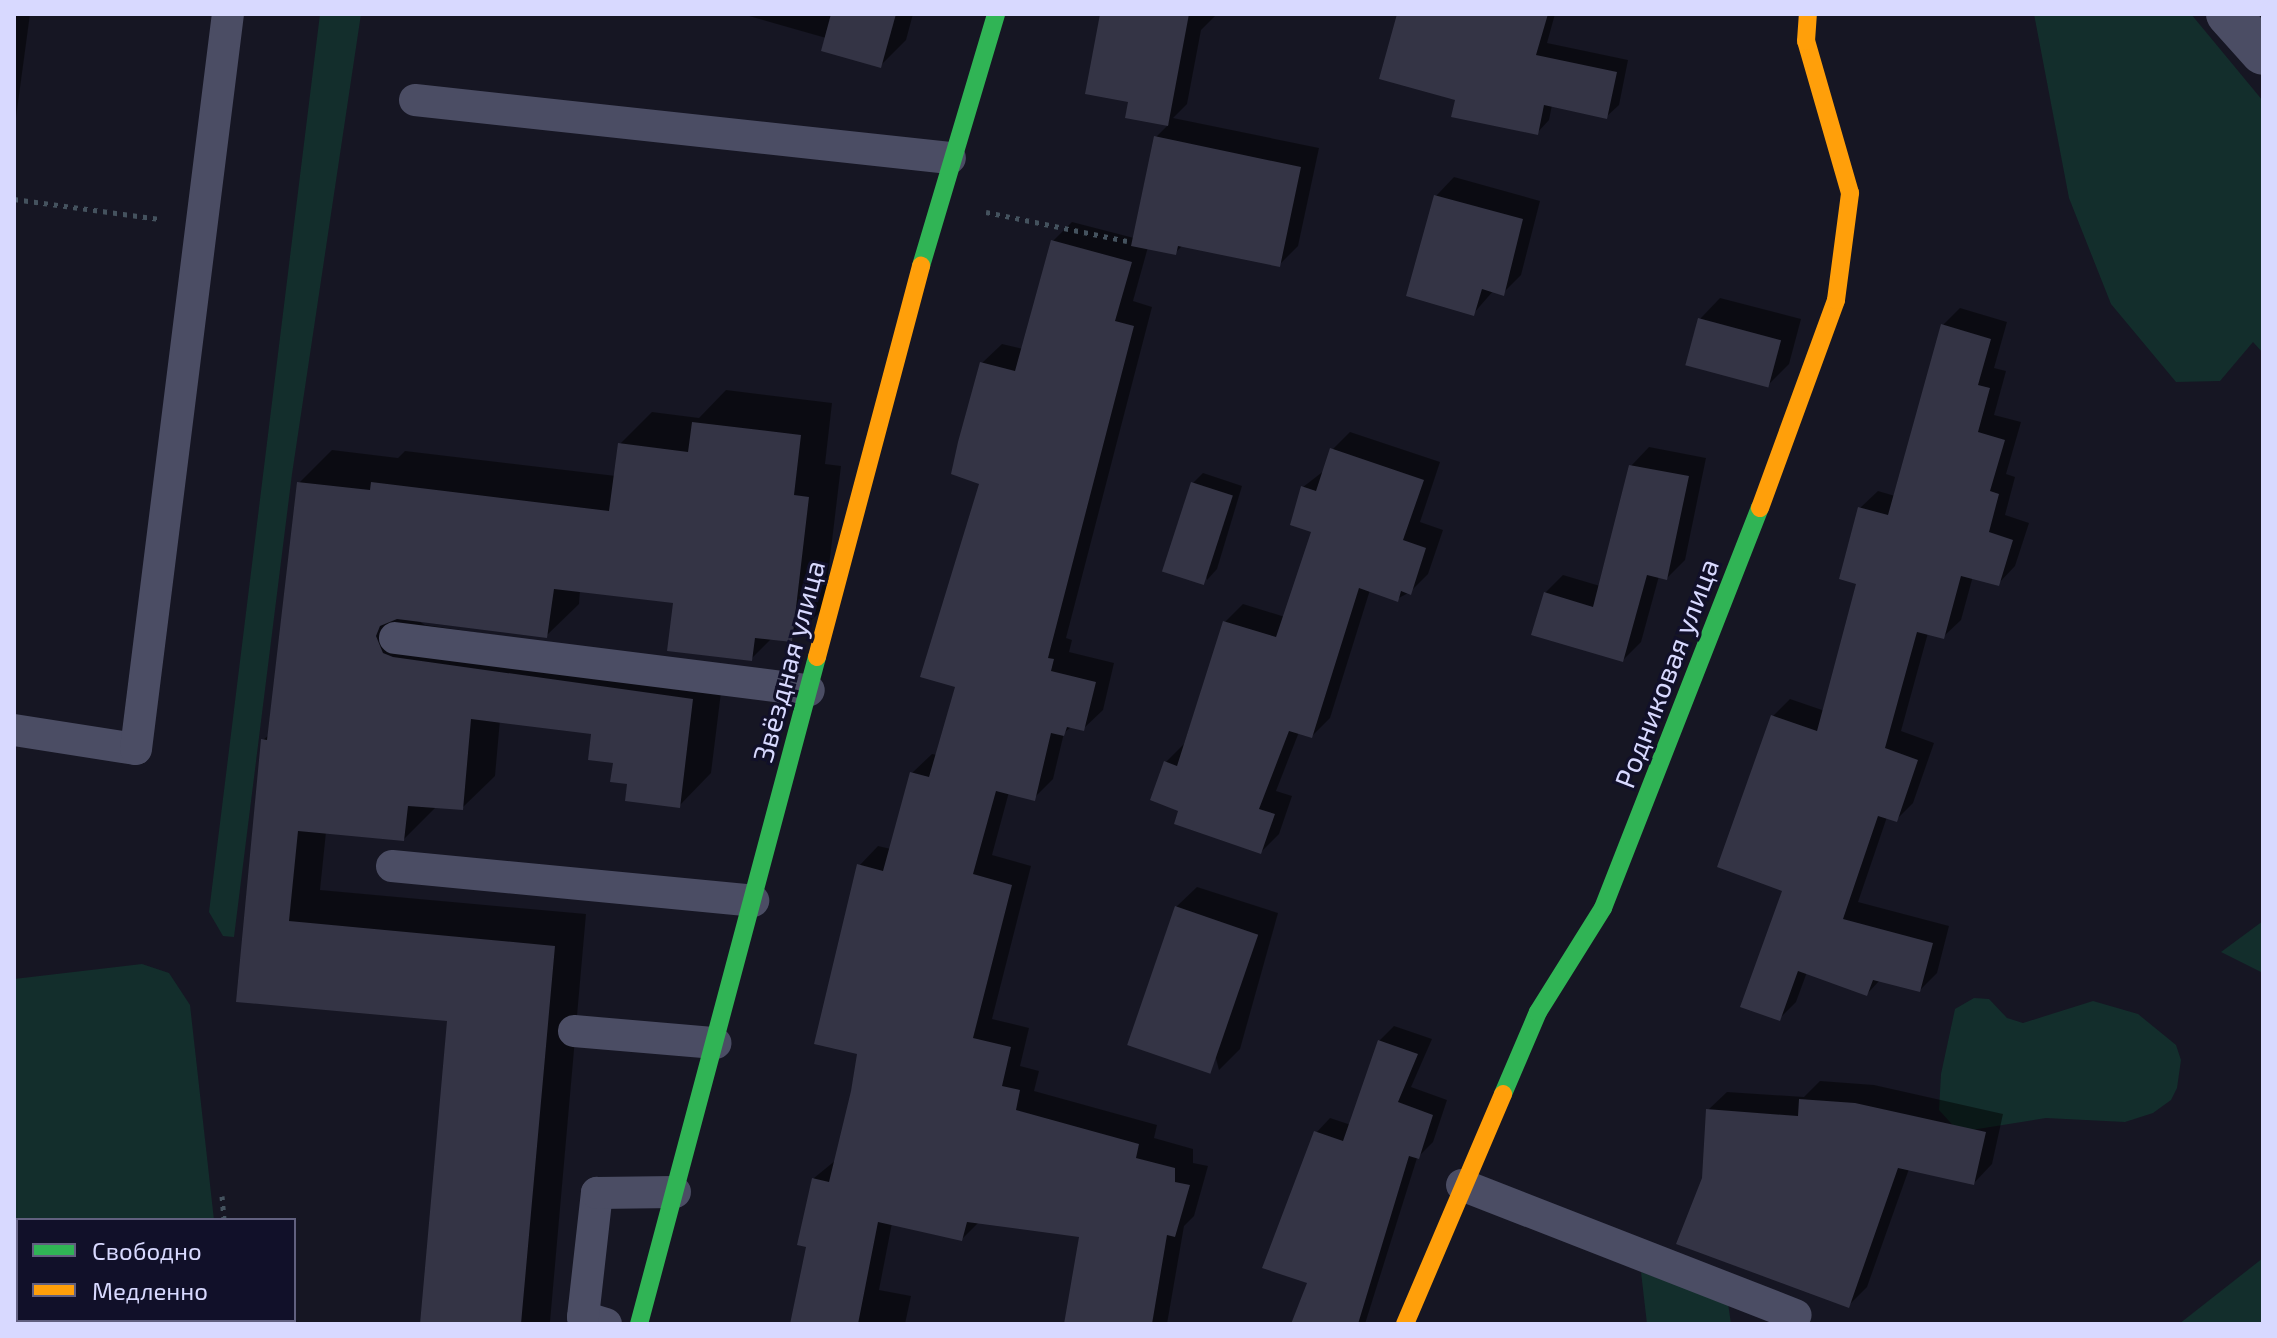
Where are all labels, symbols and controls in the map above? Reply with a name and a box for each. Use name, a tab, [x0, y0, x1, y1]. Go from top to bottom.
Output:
street label: Родниковая улица	[1607, 554, 1725, 792]
street label: Звёздная улица	[745, 556, 831, 766]
legend	[16, 1218, 296, 1322]
text: Свободно	[92, 1236, 202, 1265]
text: Медленно	[92, 1276, 208, 1305]

